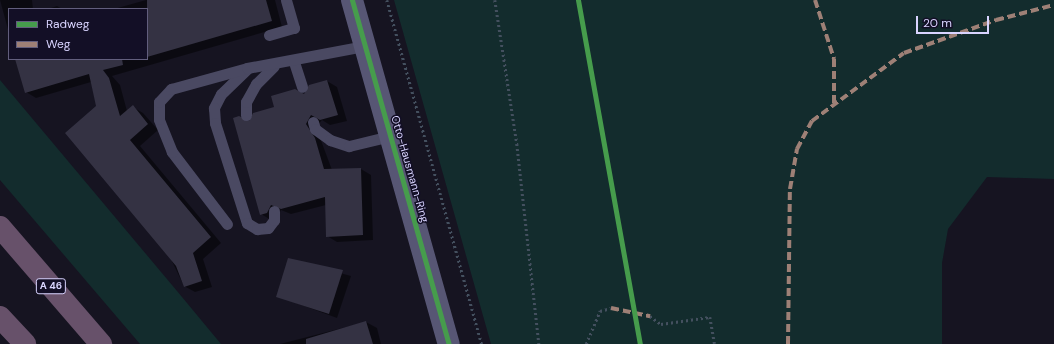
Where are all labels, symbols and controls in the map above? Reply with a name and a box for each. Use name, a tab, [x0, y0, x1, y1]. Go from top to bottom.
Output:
legend	[8, 8, 148, 60]
scale bar	[918, 8, 991, 34]
text: 20 m	[923, 15, 952, 31]
text: Radweg	[46, 16, 89, 32]
text: Weg	[46, 36, 70, 52]
street label: Otto-Hausmann-Ring	[388, 114, 432, 224]
road number: A 46	[35, 278, 67, 294]

